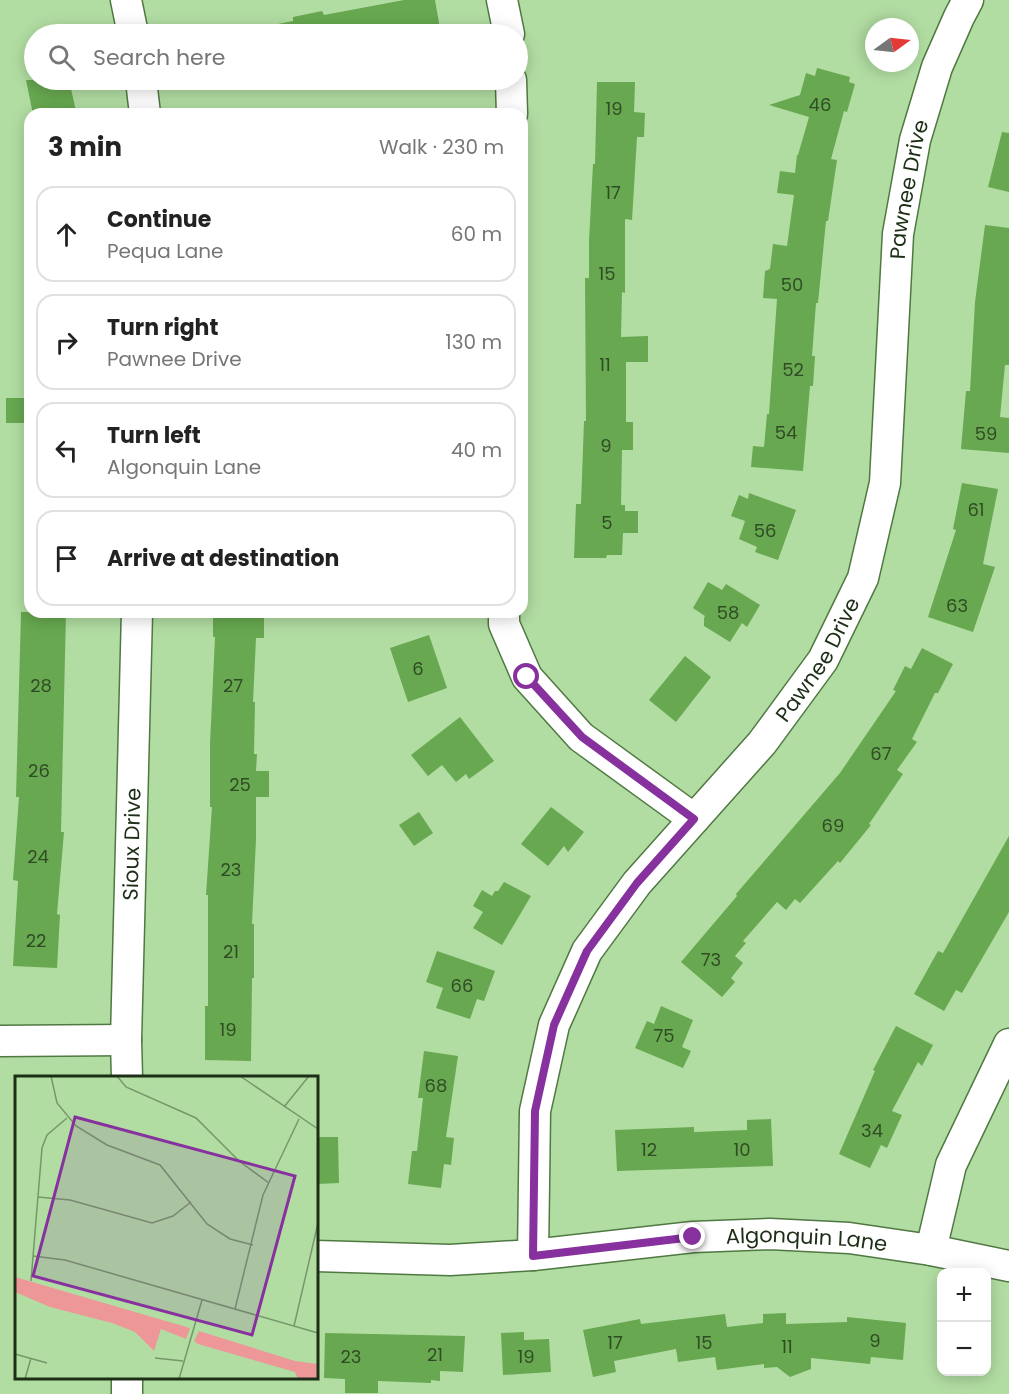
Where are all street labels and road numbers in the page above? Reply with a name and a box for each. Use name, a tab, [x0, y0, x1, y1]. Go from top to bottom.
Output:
street label: Pawnee Drive	[882, 116, 935, 260]
street label: Pawnee Drive	[768, 592, 866, 727]
street label: Sioux Drive	[115, 787, 147, 901]
street label: Algonquin Lane	[725, 1219, 889, 1258]

